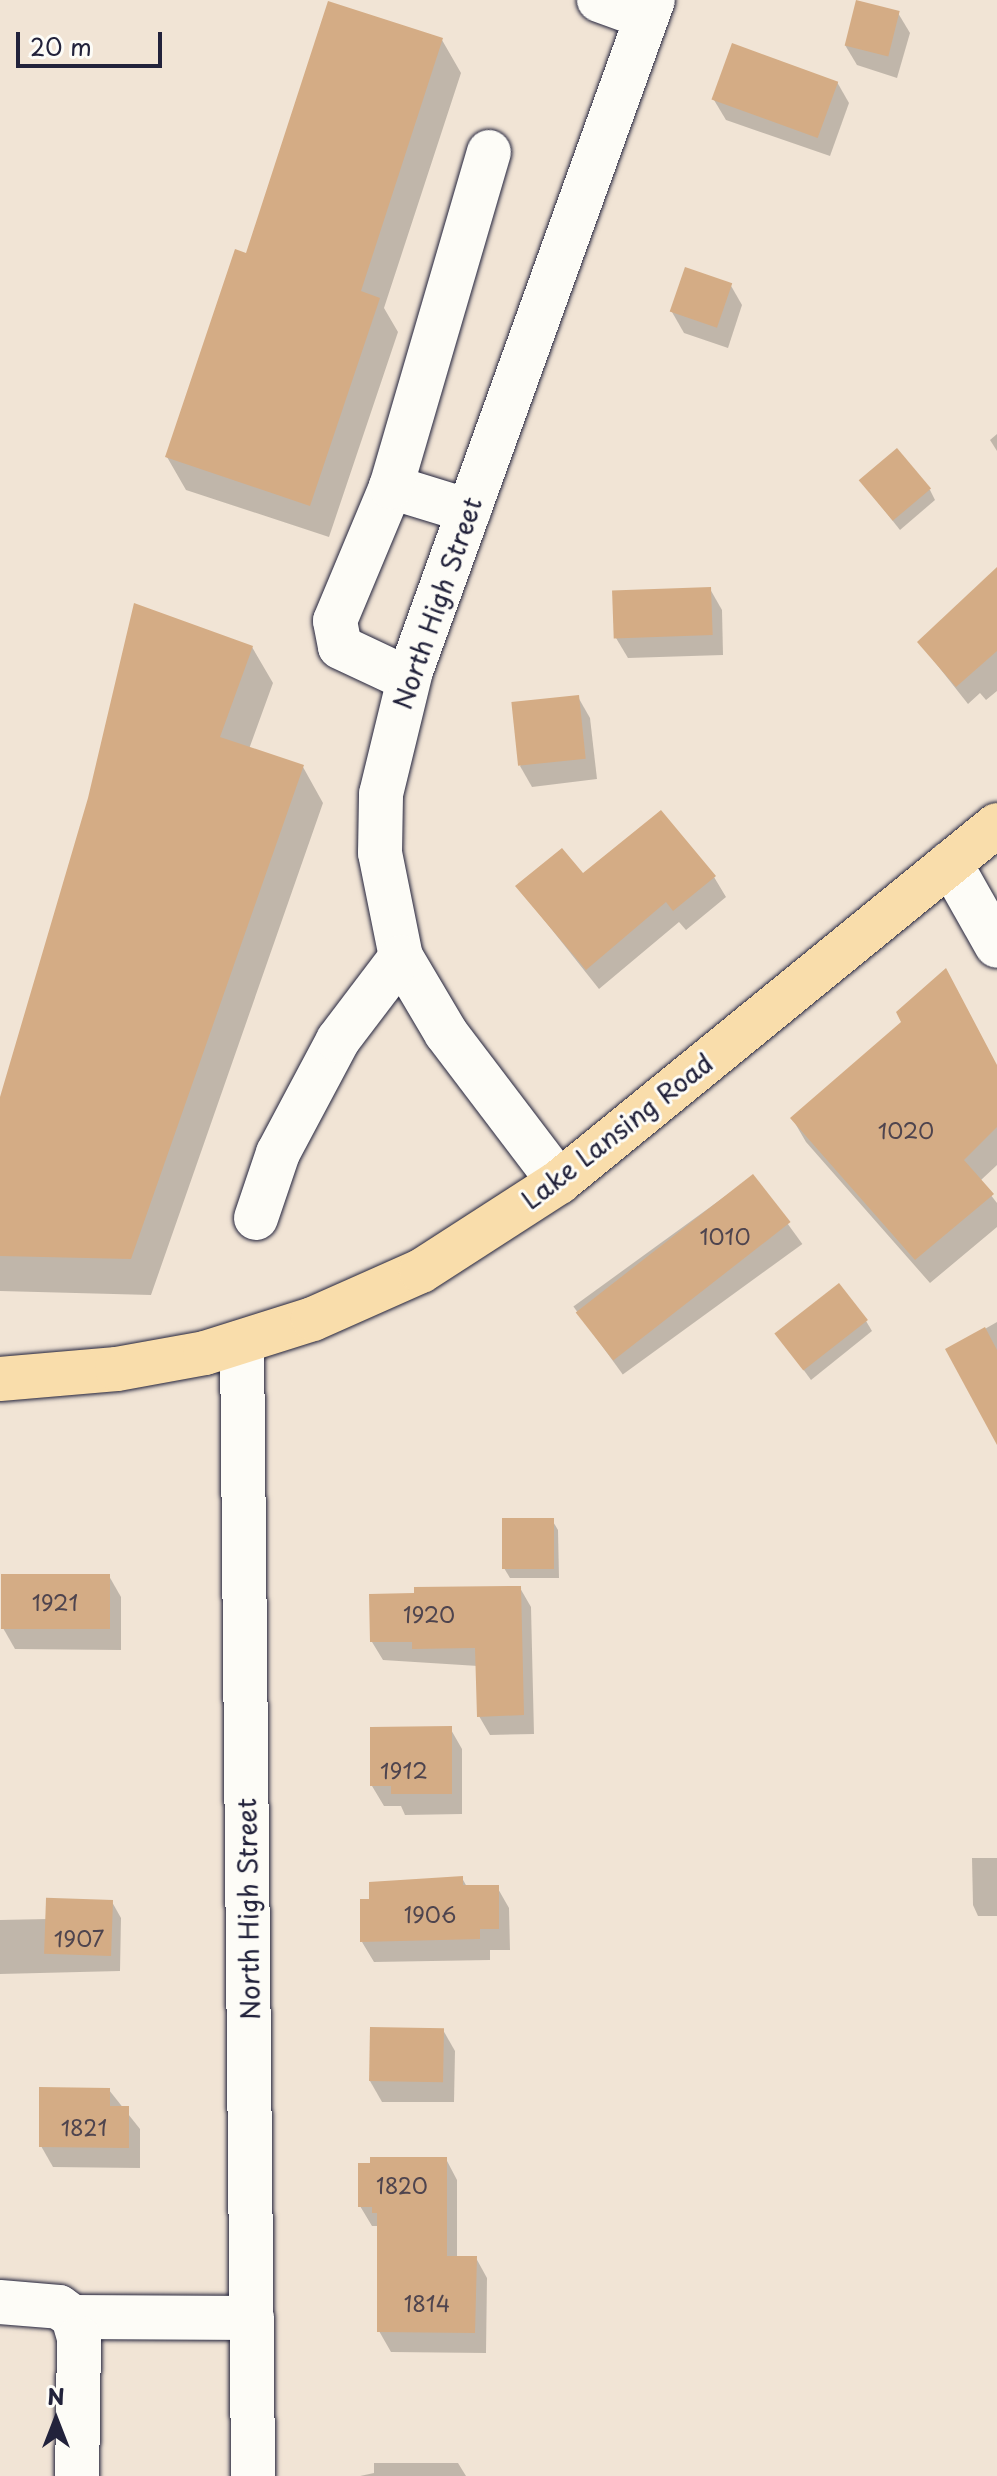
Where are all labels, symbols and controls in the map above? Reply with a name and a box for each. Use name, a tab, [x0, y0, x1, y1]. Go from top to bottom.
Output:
scale bar	[20, 16, 166, 66]
text: 20 m	[30, 28, 92, 64]
street label: North High Street	[386, 492, 488, 714]
street label: Lake Lansing Road	[515, 1046, 719, 1216]
house number: 1020	[878, 1117, 934, 1143]
house number: 1010	[699, 1223, 751, 1249]
house number: 1921	[32, 1589, 78, 1615]
house number: 1920	[403, 1601, 455, 1627]
house number: 1912	[380, 1757, 428, 1783]
street label: North High Street	[230, 1796, 266, 2022]
house number: 1906	[404, 1901, 456, 1927]
house number: 1907	[54, 1925, 104, 1951]
house number: 1821	[61, 2114, 107, 2140]
house number: 1820	[376, 2172, 428, 2198]
house number: 1814	[404, 2290, 450, 2316]
text: N	[47, 2379, 65, 2412]
north arrow	[16, 2380, 96, 2460]

